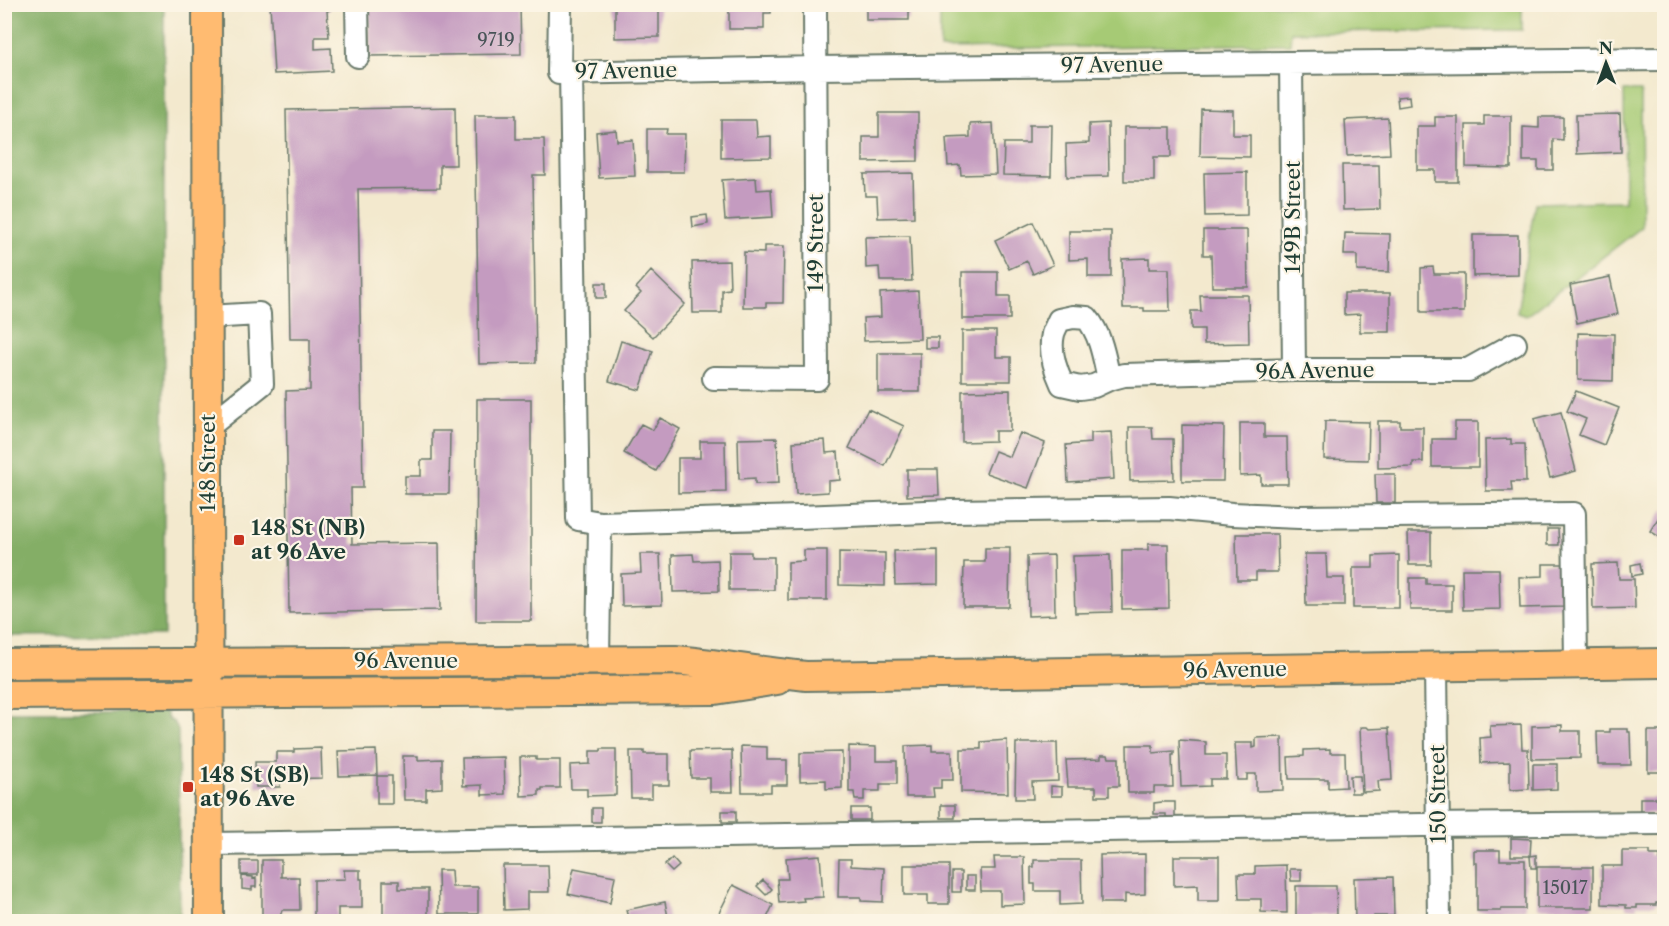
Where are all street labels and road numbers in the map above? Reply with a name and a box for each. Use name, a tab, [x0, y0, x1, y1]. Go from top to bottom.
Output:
street label: 97 Avenue	[1061, 51, 1163, 78]
street label: 97 Avenue	[575, 57, 677, 84]
street label: 149B Street	[1280, 160, 1305, 274]
street label: 149 Street	[803, 193, 828, 292]
street label: 96A Avenue	[1255, 357, 1375, 384]
street label: 148 Street	[195, 413, 220, 512]
street label: 96 Avenue	[354, 648, 458, 673]
street label: 96 Avenue	[1183, 656, 1287, 683]
street label: 150 Street	[1424, 744, 1451, 844]

